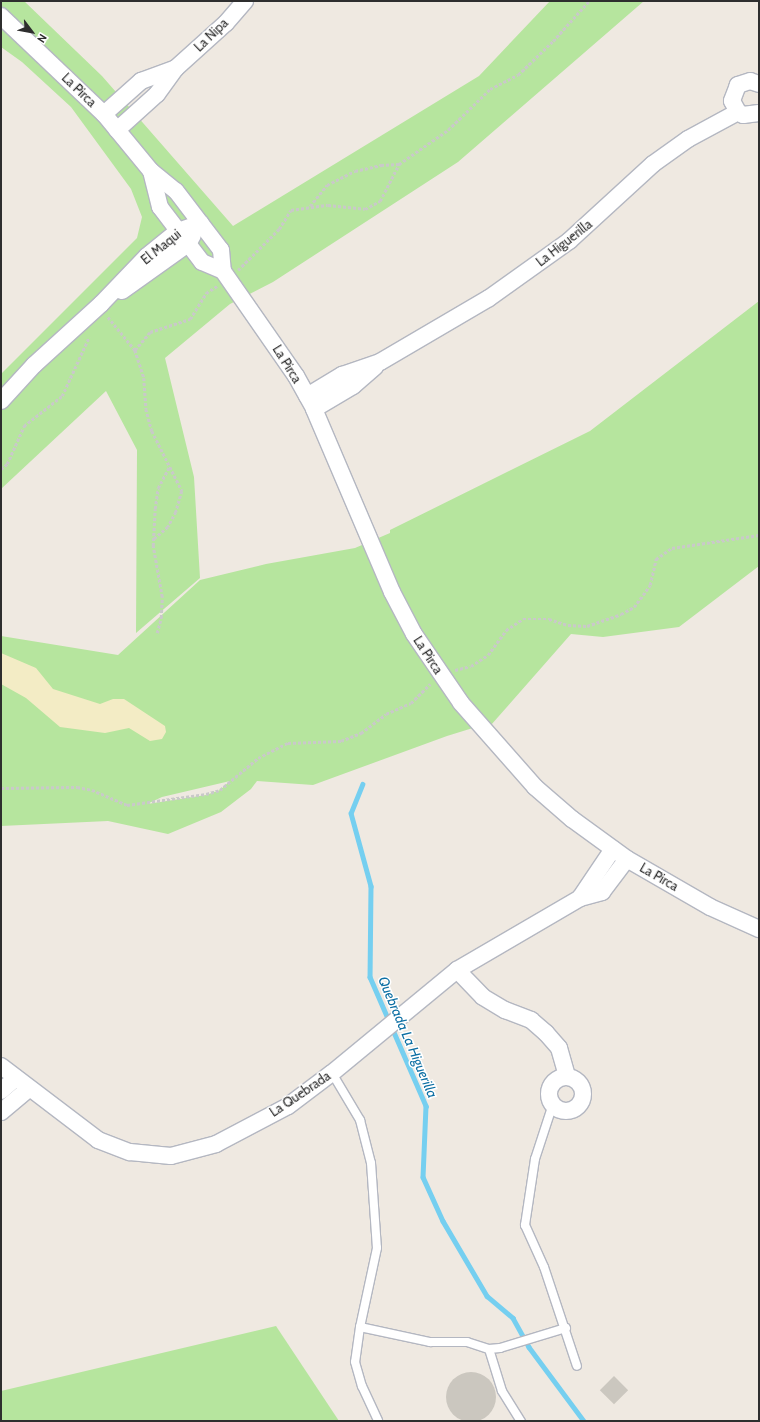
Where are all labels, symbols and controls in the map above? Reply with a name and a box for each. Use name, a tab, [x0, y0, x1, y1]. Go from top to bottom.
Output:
north arrow	[12, 12, 52, 52]
street label: La Nipa	[191, 15, 231, 55]
text: N	[34, 31, 50, 45]
street label: La Pirca	[59, 70, 99, 110]
street label: La Higuerilla	[533, 216, 595, 270]
street label: El Maqui	[138, 226, 184, 268]
street label: La Pirca	[269, 342, 305, 386]
street label: La Pirca	[410, 633, 446, 677]
street label: La Pirca	[637, 860, 681, 894]
water label: Quebrada La Higuerilla	[375, 974, 441, 1100]
street label: La Quebrada	[267, 1068, 333, 1120]

